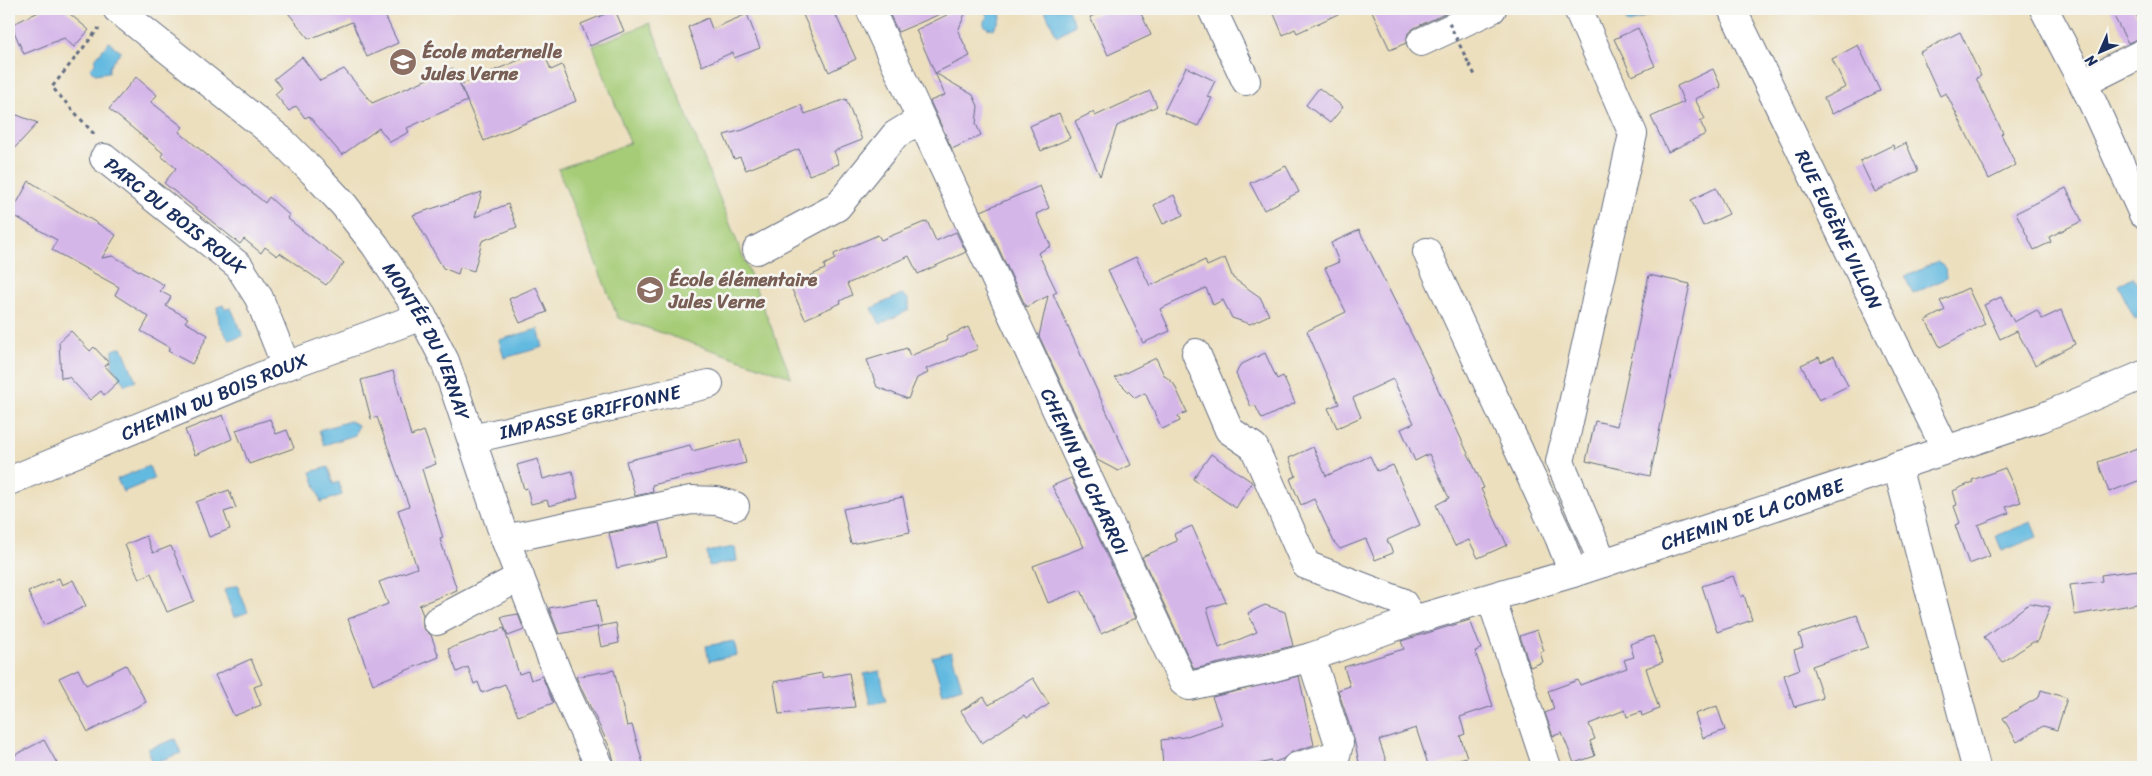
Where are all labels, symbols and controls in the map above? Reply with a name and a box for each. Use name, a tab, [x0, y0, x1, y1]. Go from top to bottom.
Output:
north arrow	[2074, 28, 2124, 78]
place label: École maternelle Jules Verne	[421, 35, 563, 90]
school or university icon: École maternelle Jules Verne	[388, 47, 418, 77]
text: N	[2079, 48, 2104, 74]
street label: RUE EUGÈNE VILLON	[1786, 144, 1892, 315]
street label: PARC DU BOIS ROUX	[97, 148, 257, 281]
street label: MONTÉE DU VERNAY	[374, 255, 481, 426]
place label: École élémentaire Jules Verne	[668, 263, 818, 318]
school or university icon: École élémentaire Jules Verne	[635, 275, 665, 305]
street label: CHEMIN DU BOIS ROUX	[115, 343, 313, 449]
street label: IMPASSE GRIFFONNE	[495, 374, 685, 449]
street label: CHEMIN DU CHARROI	[1032, 382, 1138, 561]
street label: CHEMIN DE LA COMBE	[1656, 468, 1850, 560]

